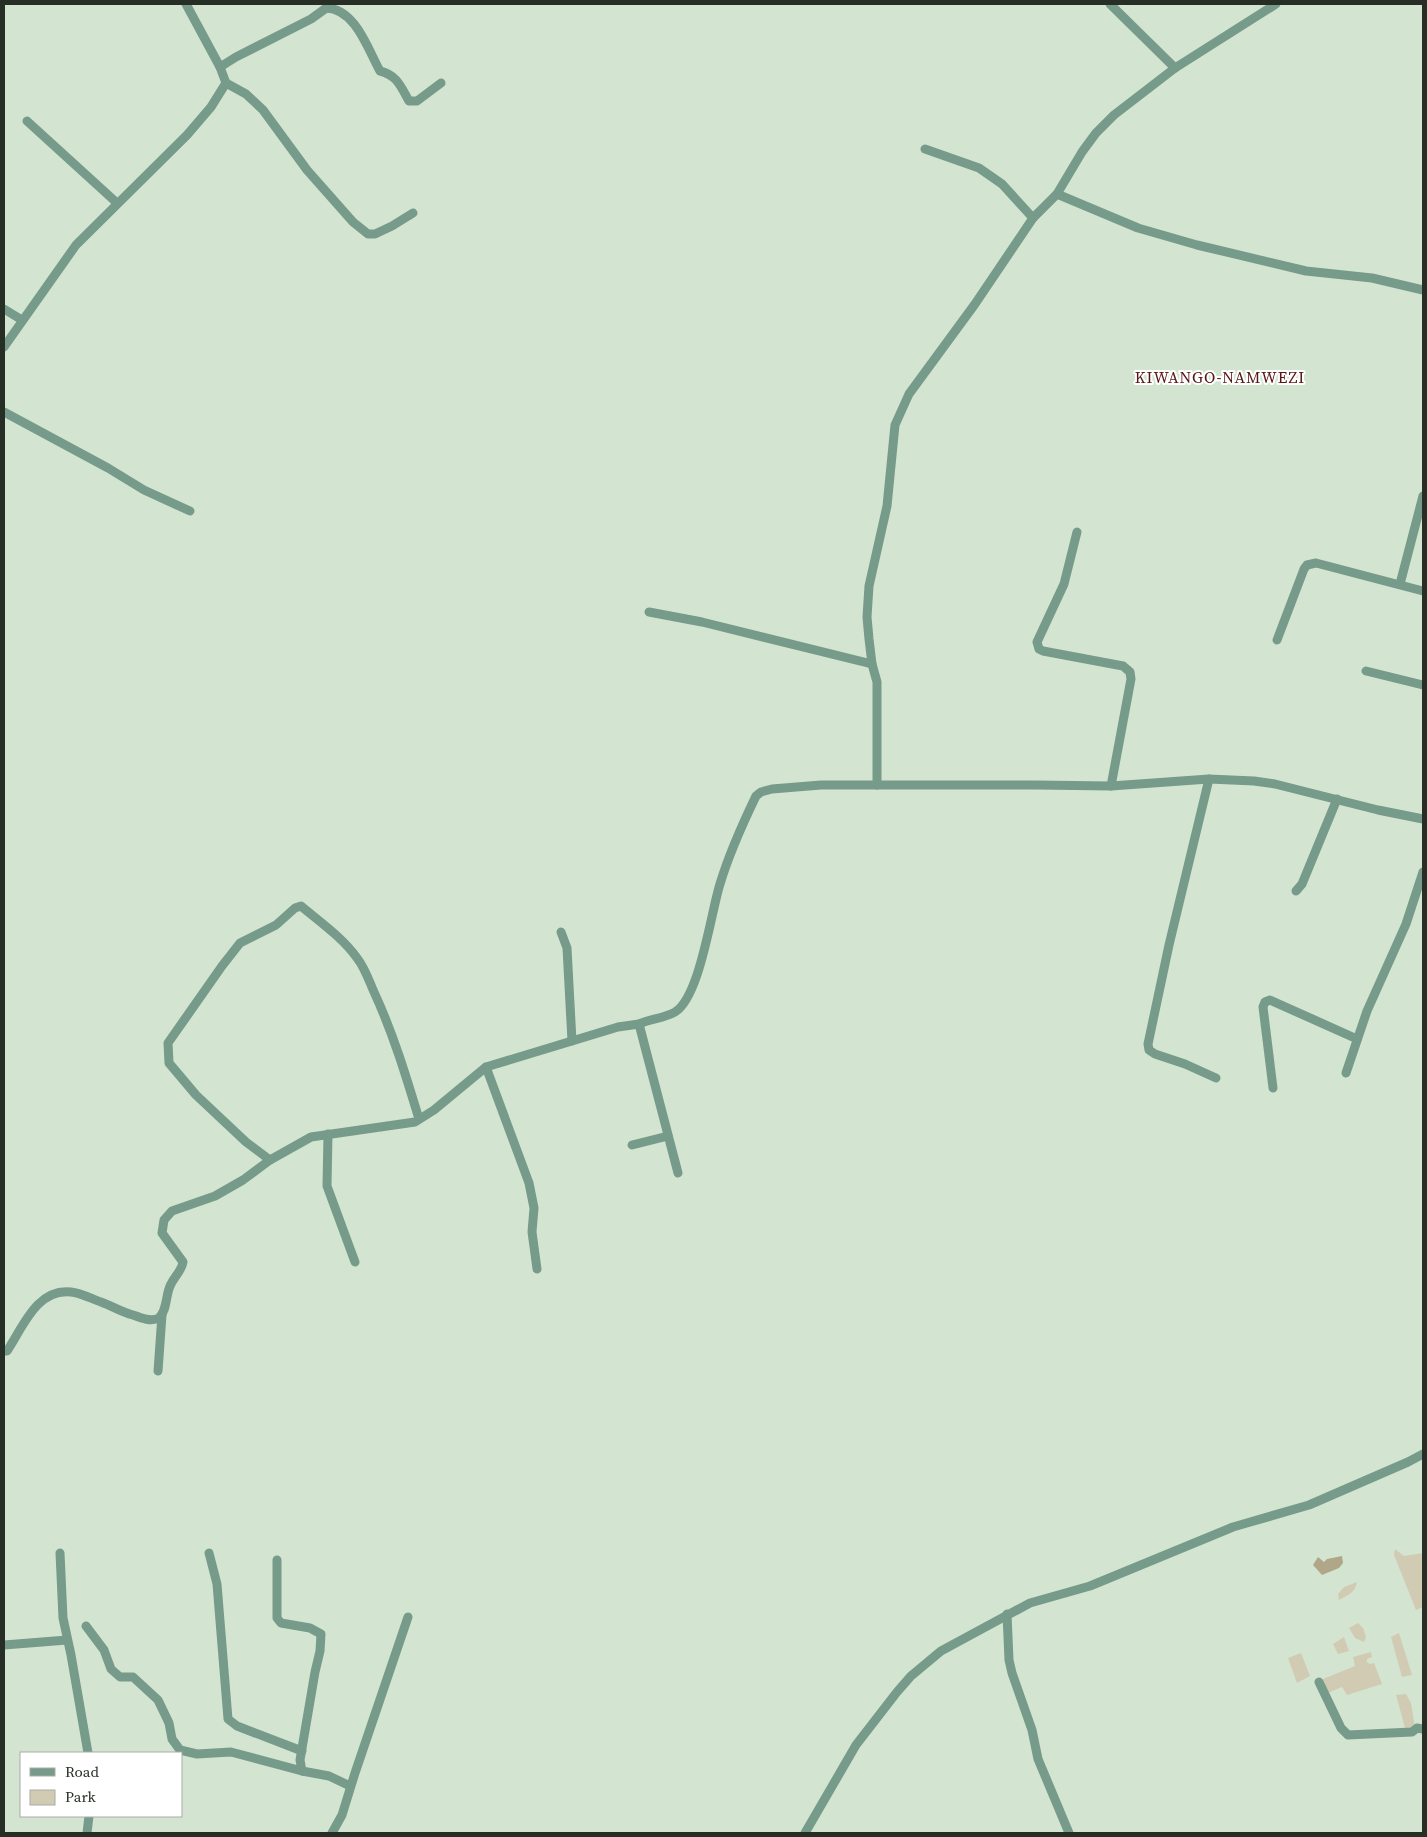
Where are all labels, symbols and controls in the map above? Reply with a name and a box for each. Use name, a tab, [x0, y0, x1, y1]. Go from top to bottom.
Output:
district label: KIWANGO-NAMWEZI	[1135, 366, 1305, 388]
legend	[20, 1752, 182, 1817]
text: Road	[65, 1761, 99, 1782]
text: Park	[65, 1786, 97, 1807]

